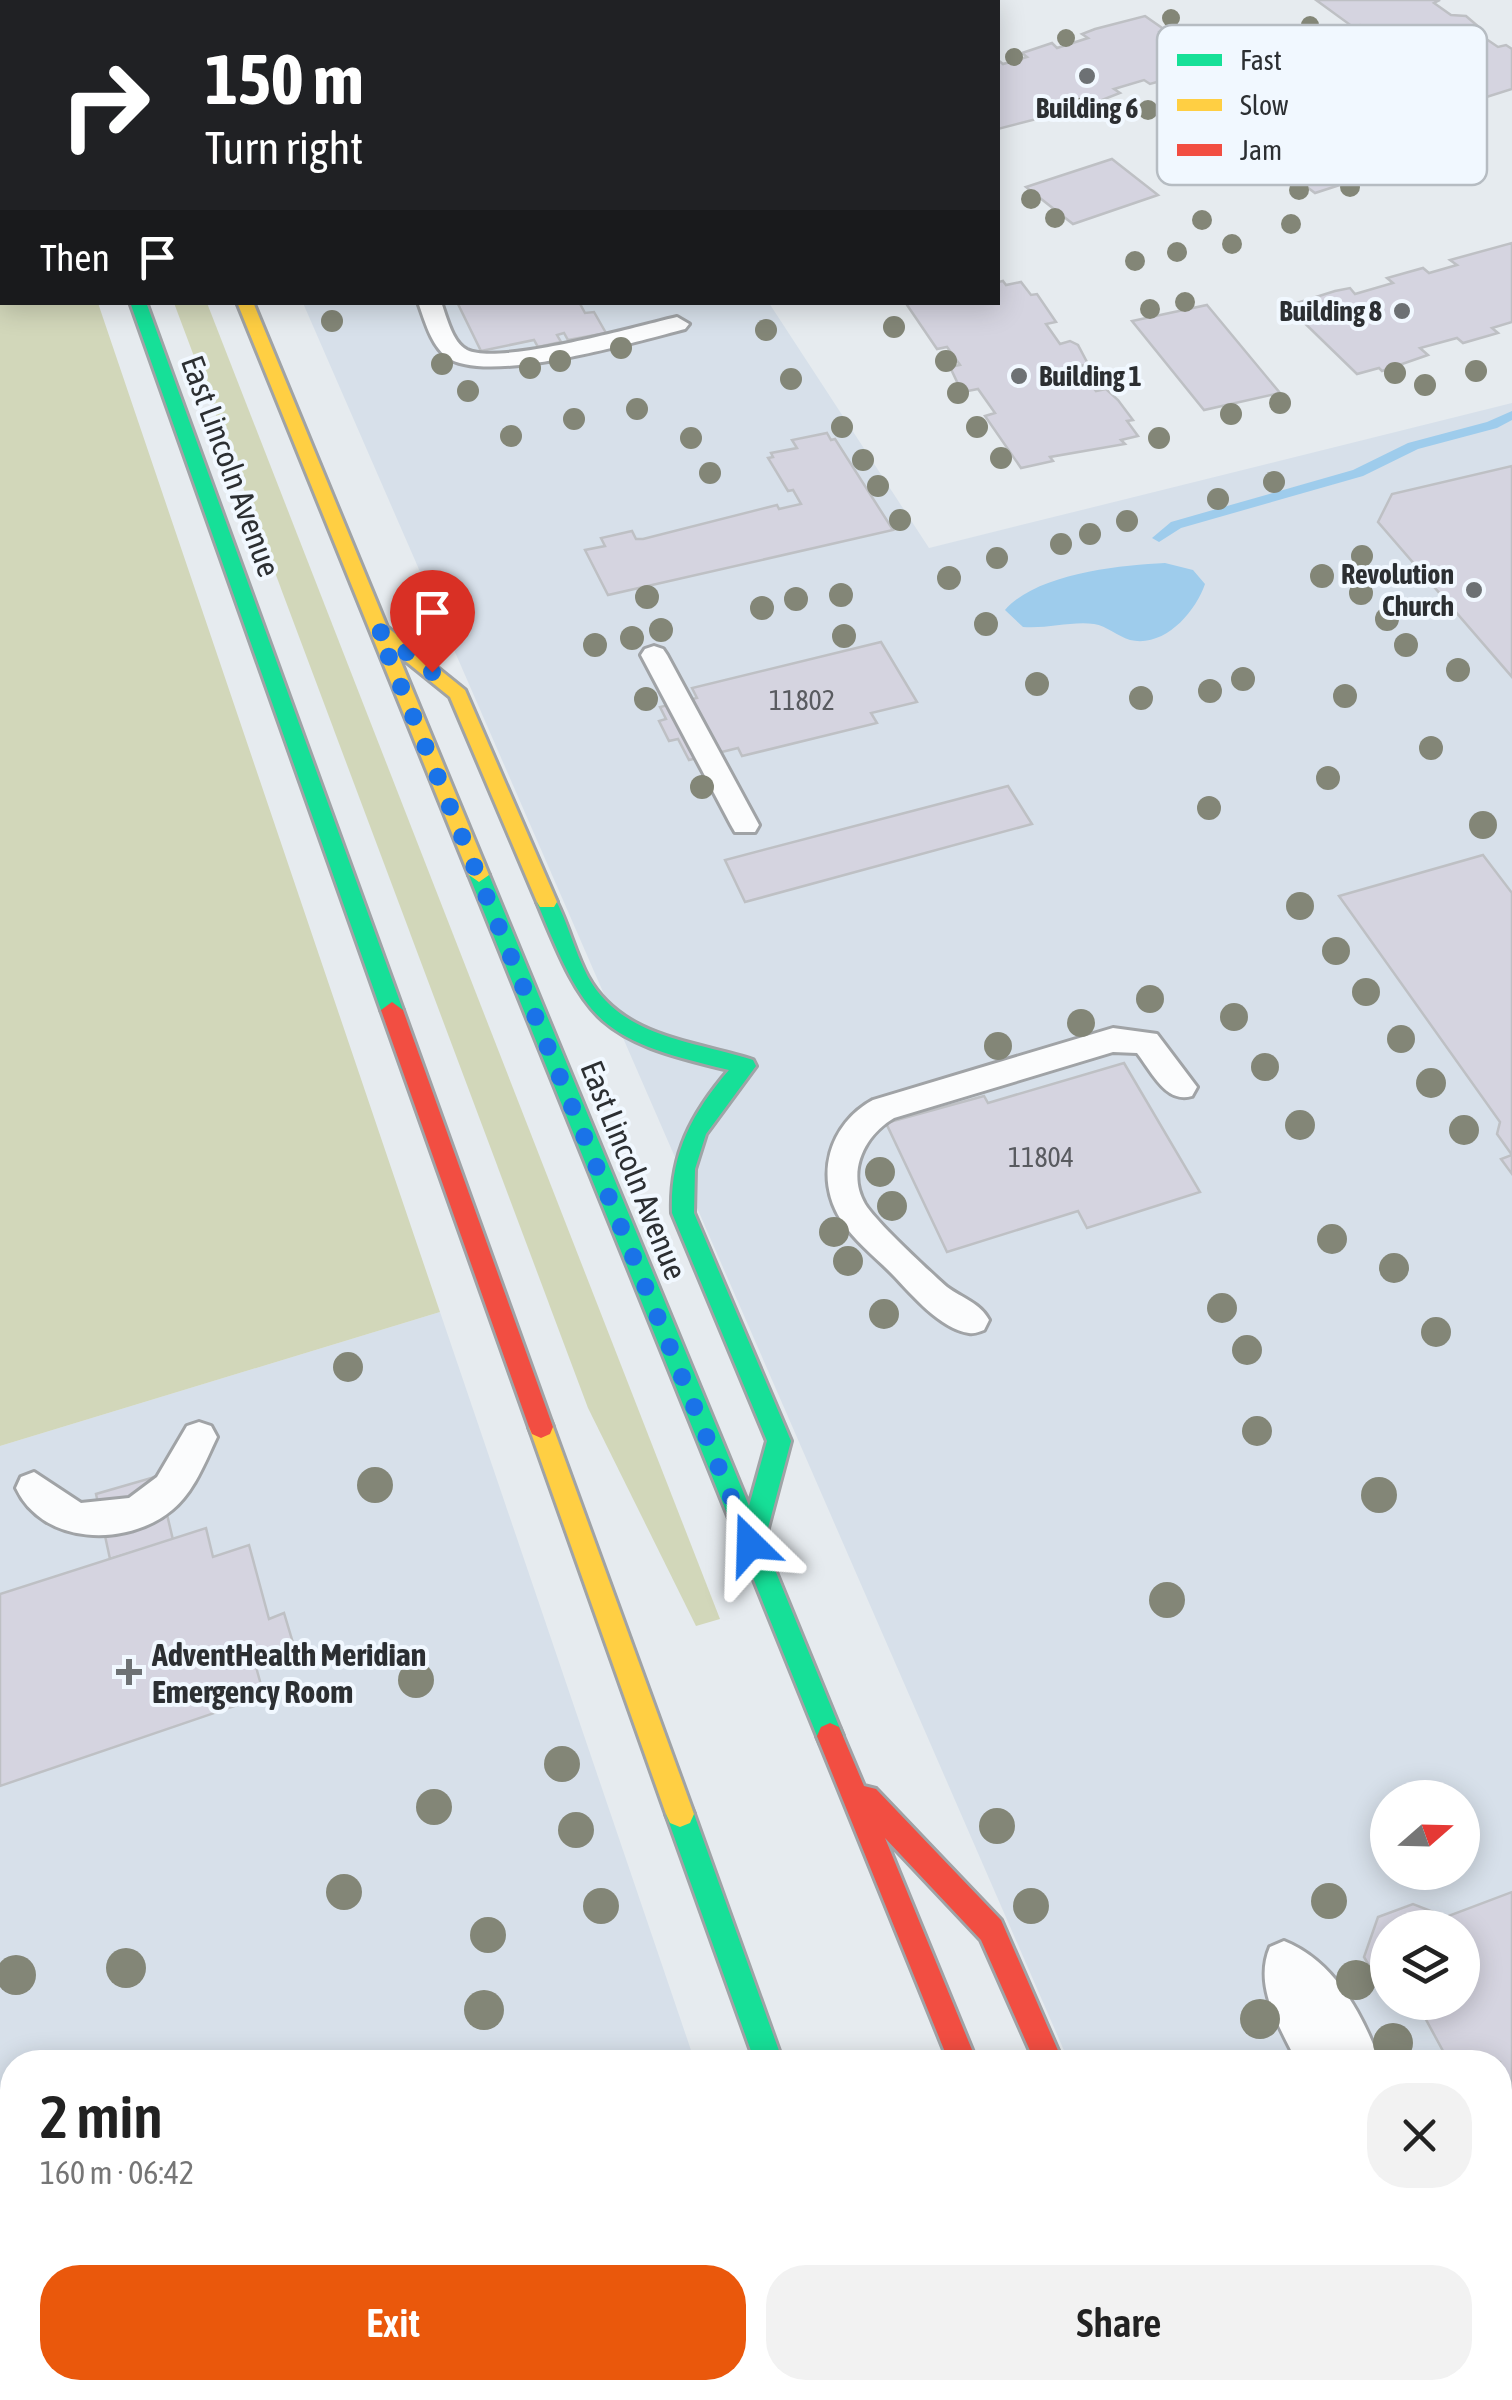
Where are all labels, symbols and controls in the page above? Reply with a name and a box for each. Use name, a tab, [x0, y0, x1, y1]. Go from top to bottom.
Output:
legend	[1157, 25, 1487, 185]
text: 150 m	[205, 39, 364, 119]
icon: right	[40, 40, 170, 170]
text: Fast	[1240, 44, 1282, 76]
marker: Building 6	[1076, 65, 1098, 87]
text: Slow	[1240, 89, 1289, 121]
place label: Building 6	[1036, 92, 1138, 124]
text: Turn right	[205, 122, 363, 174]
text: Jam	[1240, 134, 1282, 166]
icon: arrive	[130, 230, 185, 285]
text: Then	[40, 236, 110, 279]
place label: Building 8	[1279, 295, 1382, 327]
marker: Building 8	[1391, 300, 1413, 322]
street label: East Lincoln Avenue	[174, 350, 288, 582]
place label: Building 1	[1039, 360, 1142, 392]
marker: Building 1	[1008, 365, 1030, 387]
place label: Revolution Church	[1341, 558, 1454, 622]
pin	[390, 570, 475, 673]
marker: Revolution Church	[1463, 579, 1485, 601]
icon: arrive	[405, 585, 460, 640]
house number: 11802	[769, 684, 835, 716]
street label: East Lincoln Avenue	[573, 1055, 695, 1285]
house number: 11804	[1008, 1141, 1074, 1173]
position arrow	[698, 1492, 802, 1596]
place label: AdventHealth Meridian Emergency Room	[151, 1636, 426, 1710]
marker: AdventHealth Meridian Emergency Room	[116, 1659, 142, 1685]
north arrow	[1370, 1780, 1480, 1890]
map controls	[1370, 1780, 1480, 2020]
button: layers	[1370, 1910, 1480, 2020]
text: 2 min	[40, 2082, 163, 2151]
button: close	[1367, 2083, 1472, 2188]
text: 160 m · 06:42	[40, 2154, 194, 2191]
button: Exit	[40, 2265, 746, 2380]
button: Share	[766, 2265, 1472, 2380]

